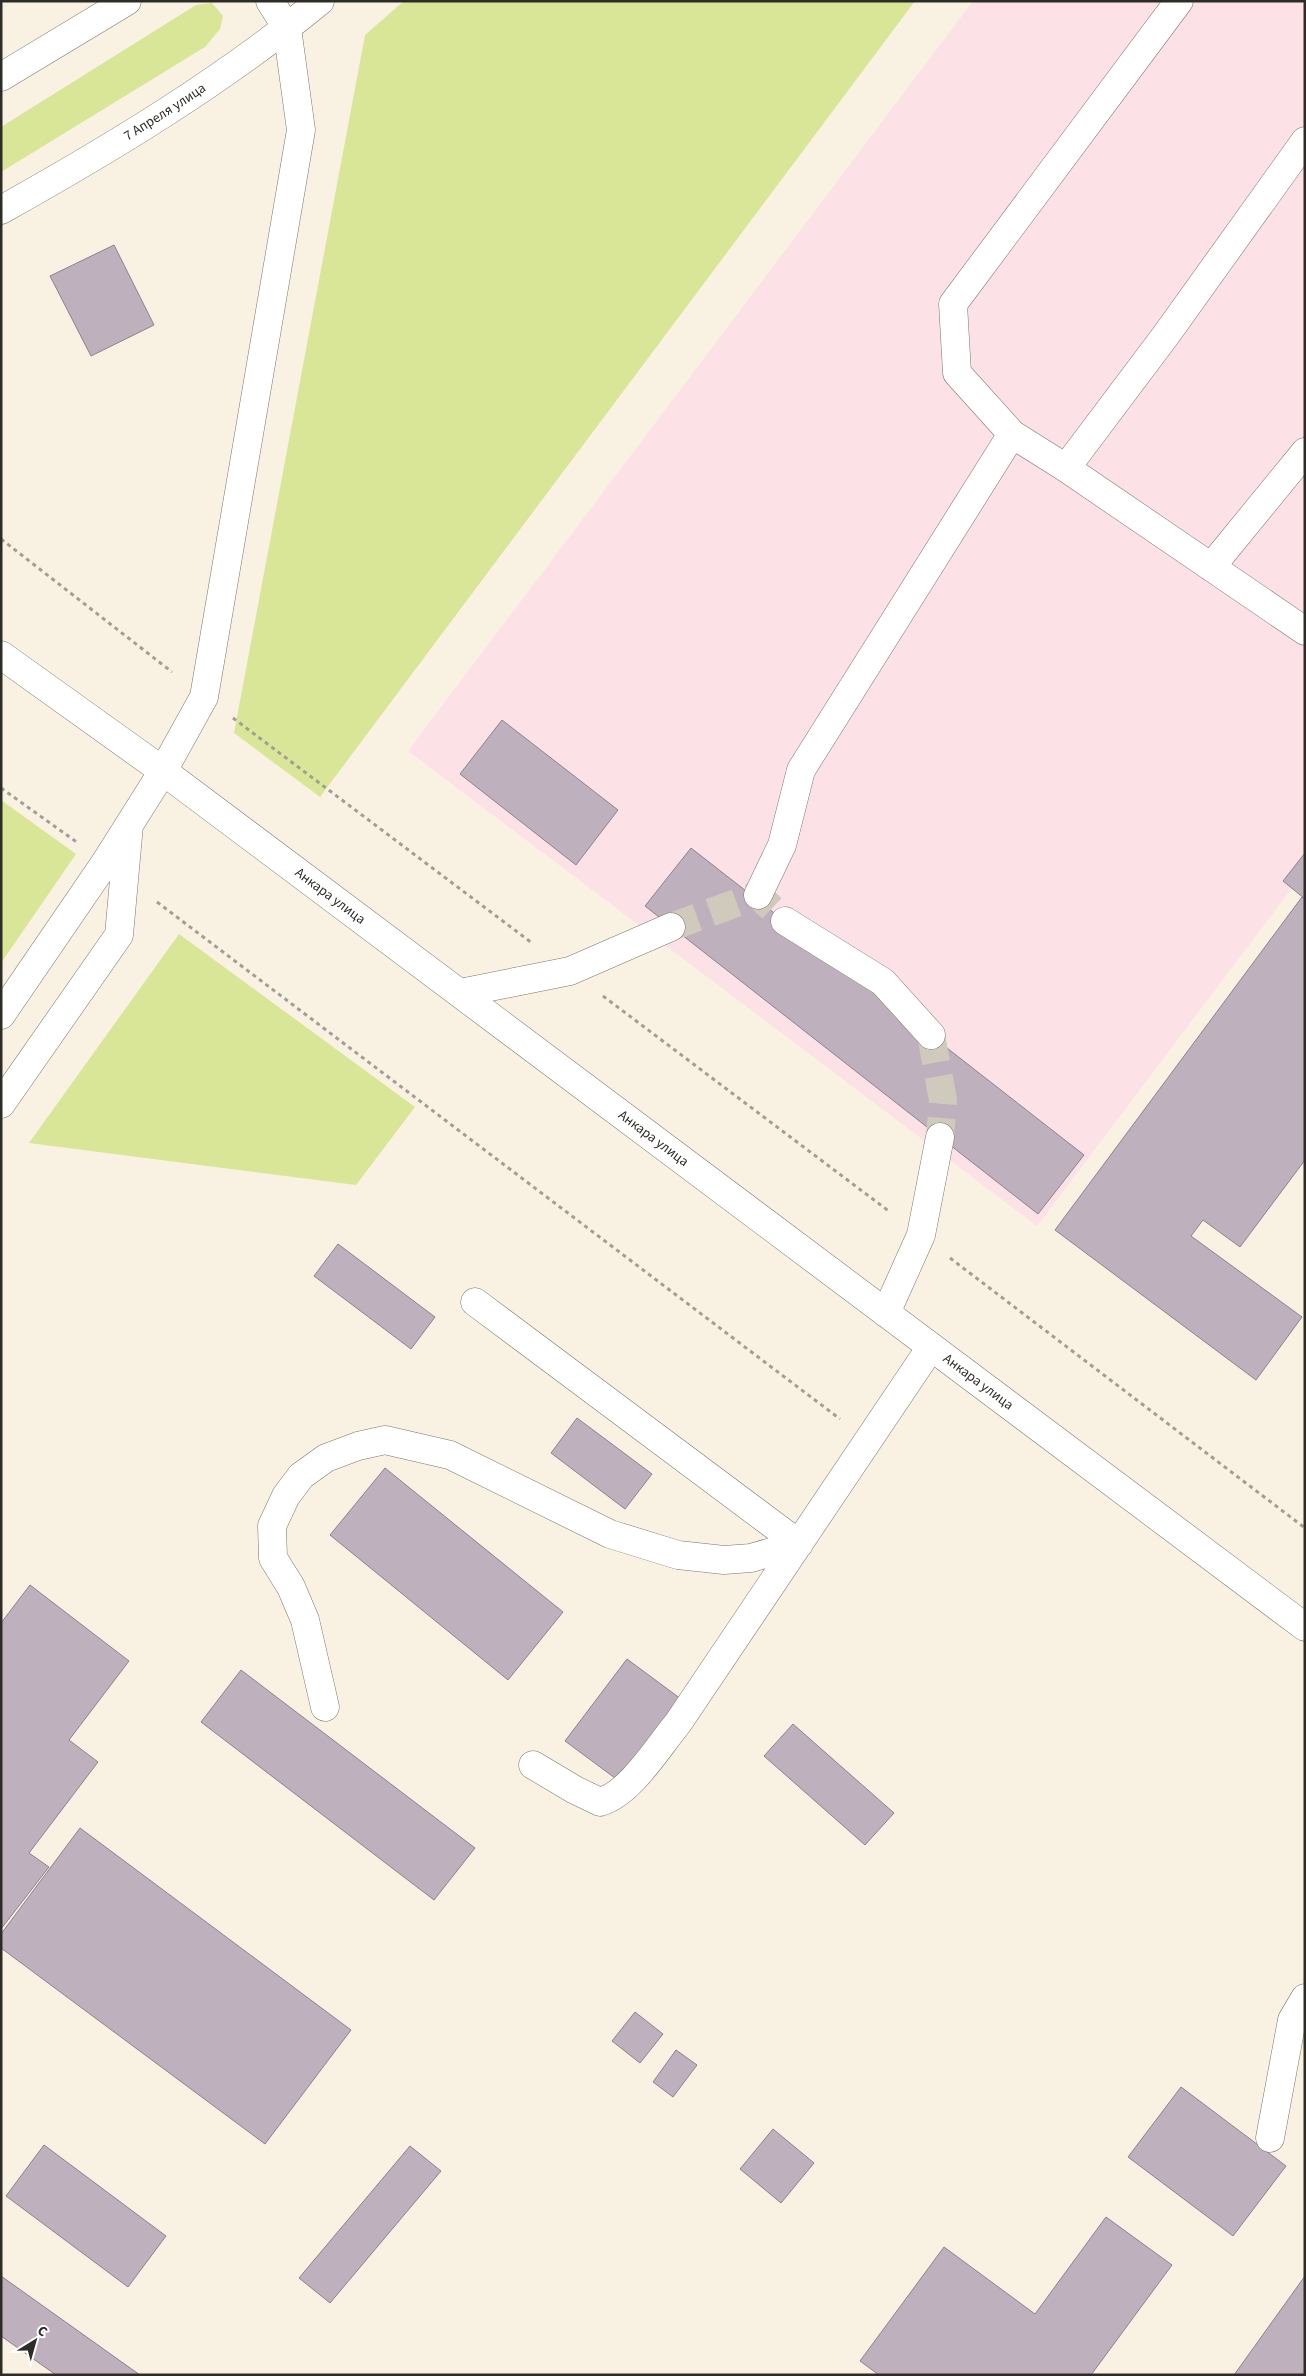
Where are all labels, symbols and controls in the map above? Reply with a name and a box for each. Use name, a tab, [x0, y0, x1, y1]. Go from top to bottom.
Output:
street label: 7 Апреля улица	[120, 78, 210, 146]
street label: Анкара улица	[291, 863, 369, 929]
street label: Анкара улица	[614, 1105, 693, 1172]
street label: Анкара улица	[939, 1349, 1018, 1415]
north arrow	[10, 2316, 60, 2366]
text: С	[33, 2321, 51, 2342]

